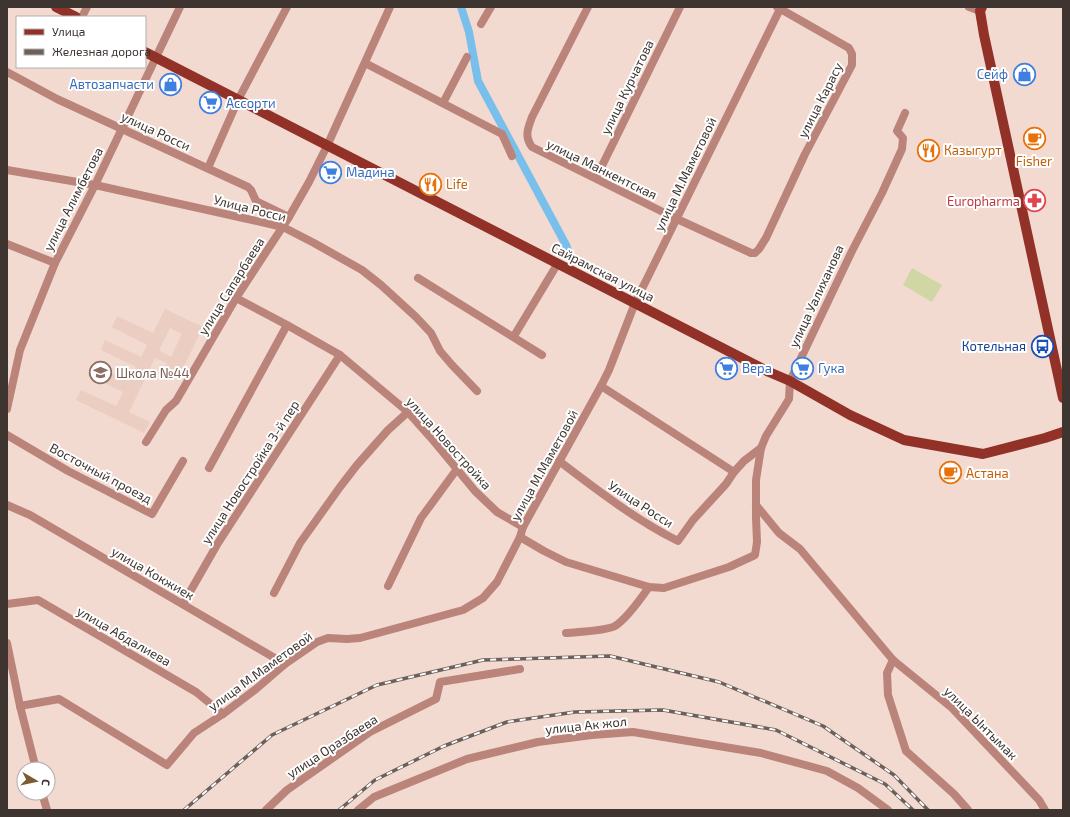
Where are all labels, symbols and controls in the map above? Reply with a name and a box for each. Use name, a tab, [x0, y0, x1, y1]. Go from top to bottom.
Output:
legend	[16, 16, 146, 68]
text: Улица	[52, 24, 85, 38]
street label: улица Курчатова	[597, 37, 657, 137]
text: Железная дорога	[52, 44, 151, 58]
street label: улица Карасу	[794, 60, 846, 140]
shop icon: Сейф	[1011, 61, 1037, 87]
place label: Сейф	[977, 66, 1008, 82]
shop icon: Автозапчасти	[157, 71, 183, 97]
place label: Автозапчасти	[70, 76, 154, 92]
supermarket icon: Ассорти	[197, 90, 223, 116]
place label: Ассорти	[226, 95, 276, 111]
street label: улица Росси	[119, 108, 193, 154]
street label: улица М.Маметовой	[651, 115, 719, 233]
cafe icon: Fisher	[1021, 126, 1047, 152]
street label: улица Манкентская	[544, 135, 660, 203]
restaurant icon: Казыгурт	[915, 137, 941, 163]
place label: Казыгурт	[944, 142, 1002, 158]
street label: улица Алимбетова	[40, 144, 106, 254]
place label: Fisher	[1016, 153, 1052, 169]
supermarket icon: Мадина	[317, 159, 343, 185]
place label: Мадина	[346, 164, 395, 180]
restaurant icon: Life	[417, 171, 443, 197]
place label: Life	[446, 176, 468, 192]
pharmacy icon: Europharma	[1022, 188, 1048, 214]
street label: Улица Росси	[212, 191, 288, 225]
place label: Europharma	[947, 193, 1020, 209]
street label: улица Сапарбаева	[195, 234, 267, 338]
street label: Сайрамская улица	[549, 239, 657, 305]
street label: улица Уалиханова	[785, 242, 847, 350]
bus stop icon: Котельная	[1029, 333, 1055, 359]
place label: Котельная	[962, 338, 1026, 354]
supermarket icon: Вера	[713, 355, 739, 381]
supermarket icon: Гука	[790, 355, 816, 381]
school or university icon: Школа №44	[87, 360, 113, 386]
place label: Вера	[742, 360, 772, 376]
place label: Гука	[818, 360, 845, 376]
place label: Школа №44	[116, 365, 190, 381]
street label: улица Новостройка	[403, 393, 495, 493]
street label: улица Новостройка 3-й пер	[198, 397, 302, 547]
street label: улица М.Маметовой	[507, 407, 581, 523]
street label: Восточный проезд	[47, 439, 155, 507]
cafe icon: Астана	[937, 460, 963, 486]
place label: Астана	[966, 465, 1009, 481]
street label: Улица Росси	[605, 477, 677, 531]
street label: улица Кокжиек	[109, 543, 197, 603]
street label: улица Абдалиева	[74, 603, 174, 669]
street label: улица М.Маметовой	[205, 628, 315, 714]
street label: улица Ынтымак	[941, 683, 1021, 763]
street label: улица Оразбаева	[284, 711, 380, 781]
street label: улица Ак жол	[544, 713, 628, 737]
north arrow	[16, 761, 56, 801]
text: С	[39, 778, 53, 787]

